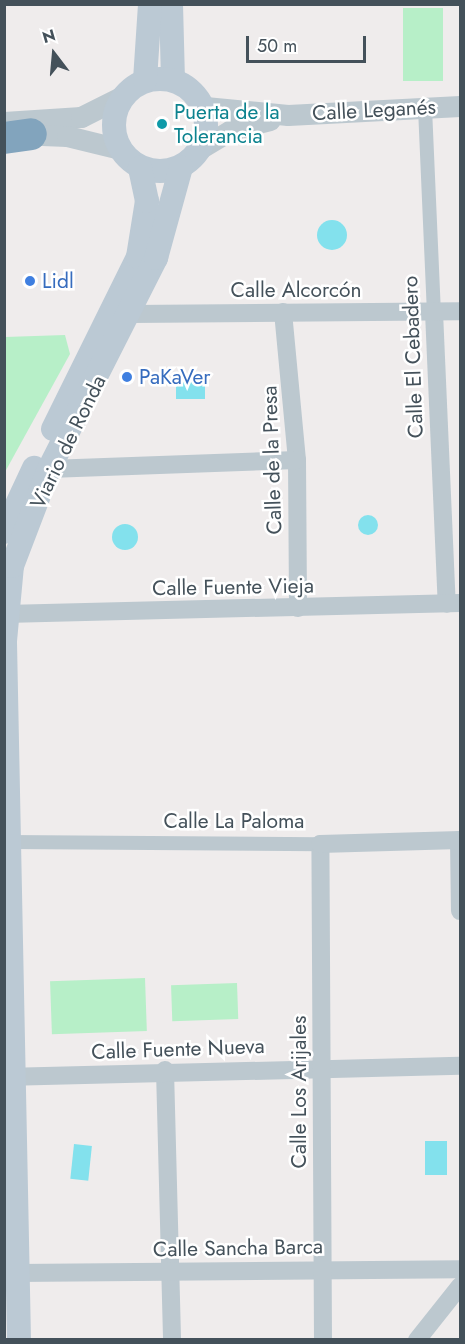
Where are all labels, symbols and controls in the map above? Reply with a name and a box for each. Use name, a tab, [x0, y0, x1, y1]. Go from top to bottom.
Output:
text: N	[40, 23, 58, 49]
north arrow	[24, 24, 84, 84]
scale bar	[249, 24, 369, 62]
text: 50 m	[257, 33, 297, 59]
street label: Calle Leganés	[311, 94, 437, 126]
place label: Puerta de la Tolerancia	[174, 99, 280, 149]
marker: Puerta de la Tolerancia	[155, 117, 169, 131]
place label: Lidl	[42, 268, 74, 294]
marker: Lidl	[23, 274, 37, 288]
street label: Calle El Cebadero	[398, 275, 428, 439]
street label: Calle Alcorcón	[231, 277, 361, 303]
place label: PaKaVer	[139, 364, 210, 390]
marker: PaKaVer	[120, 370, 134, 384]
street label: Viario de Ronda	[25, 371, 111, 513]
street label: Calle de la Presa	[257, 385, 287, 535]
street label: Calle Fuente Vieja	[152, 573, 314, 601]
street label: Calle La Paloma	[164, 808, 304, 834]
street label: Calle Los Arijales	[286, 1016, 312, 1168]
street label: Calle Fuente Nueva	[91, 1033, 265, 1065]
street label: Calle Sancha Barca	[153, 1234, 323, 1262]

